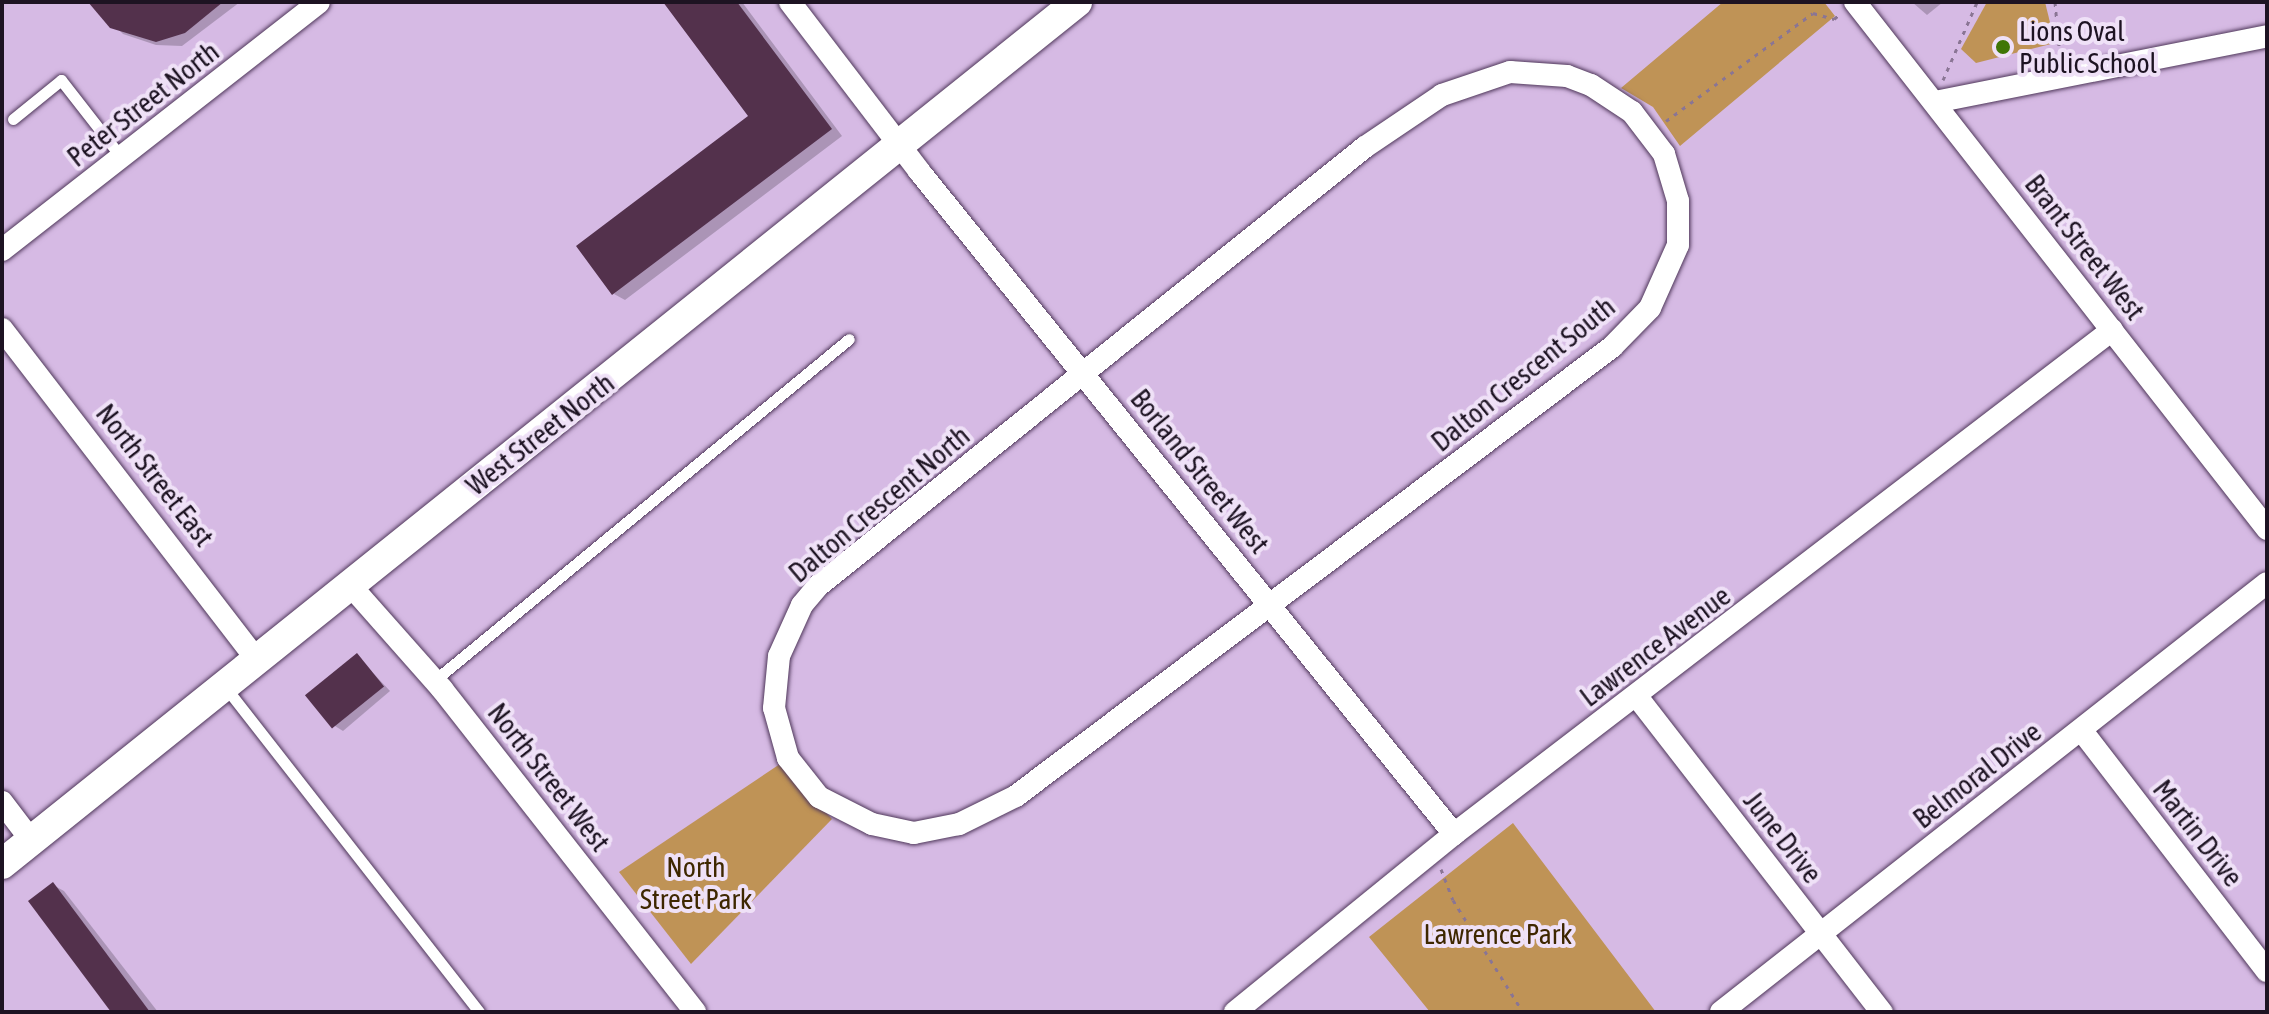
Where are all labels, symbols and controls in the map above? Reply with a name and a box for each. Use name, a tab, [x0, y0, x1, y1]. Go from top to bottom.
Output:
place label: Lions Oval Public School	[2019, 14, 2157, 80]
street label: Peter Street North	[60, 34, 226, 174]
marker: Lions Oval Public School	[1994, 38, 2012, 56]
street label: Brant Street West	[2018, 168, 2152, 326]
street label: Dalton Crescent South	[1424, 290, 1622, 458]
street label: West Street North	[459, 366, 621, 502]
street label: Borland Street West	[1124, 382, 1276, 560]
street label: North Street East	[89, 397, 221, 553]
street label: Dalton Crescent North	[782, 419, 976, 589]
street label: Lawrence Avenue	[1573, 579, 1737, 713]
street label: North Street West	[481, 696, 617, 858]
street label: Belmoral Drive	[1906, 715, 2048, 835]
street label: Martin Drive	[2146, 773, 2250, 893]
street label: June Drive	[1737, 785, 1829, 889]
park label: North Street Park	[640, 850, 752, 916]
park label: Lawrence Park	[1424, 917, 1572, 951]

